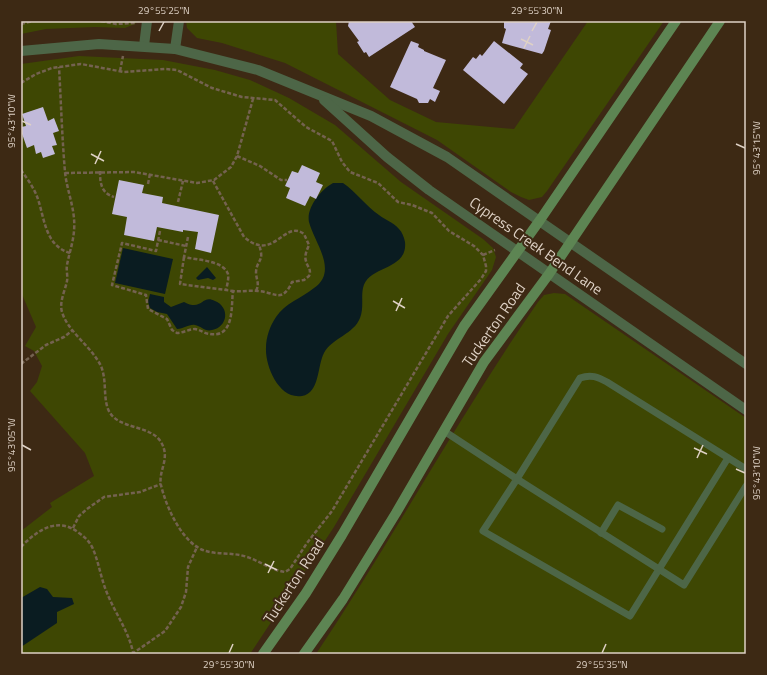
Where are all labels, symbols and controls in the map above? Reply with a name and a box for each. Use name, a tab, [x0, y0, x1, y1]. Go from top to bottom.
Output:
text: 29°55'25"N	[138, 3, 190, 18]
text: 29°55'30"N	[511, 3, 563, 18]
text: 95°43'10"W	[4, 94, 19, 148]
text: 95°43'15"W	[749, 121, 764, 175]
street label: Cypress Creek Bend Lane	[465, 191, 608, 300]
street label: Tuckerton Road	[456, 278, 531, 371]
text: 95°43'05"W	[4, 418, 19, 472]
text: 95°43'10"W	[749, 446, 764, 500]
street label: Tuckerton Road	[257, 533, 330, 628]
text: 29°55'30"N	[203, 657, 255, 672]
text: 29°55'35"N	[576, 657, 628, 672]

